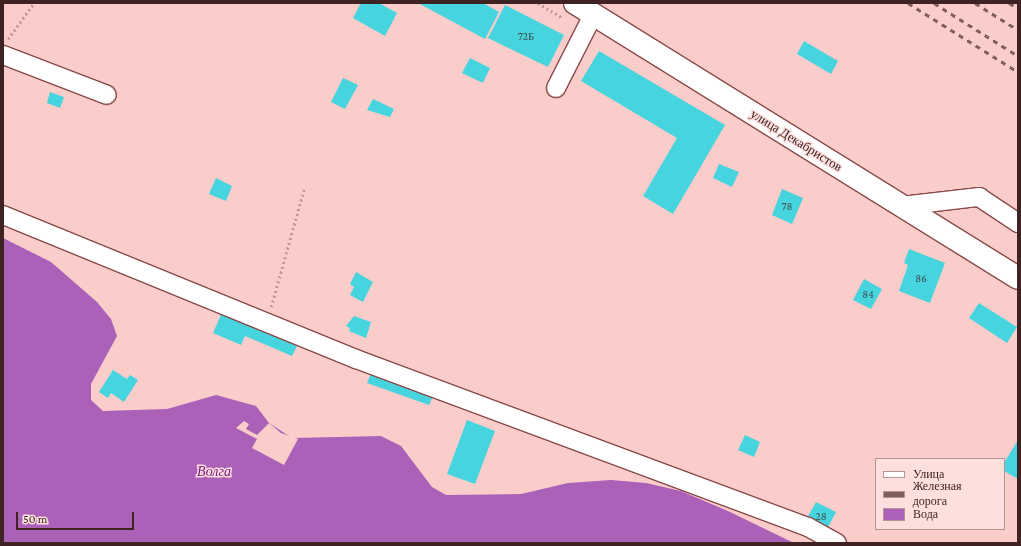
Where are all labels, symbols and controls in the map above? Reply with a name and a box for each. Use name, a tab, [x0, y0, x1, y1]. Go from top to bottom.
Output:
house number: 72Б	[518, 29, 534, 43]
street label: улица Декабристов	[747, 107, 845, 175]
house number: 78	[782, 199, 792, 213]
house number: 86	[915, 271, 927, 285]
house number: 84	[862, 287, 874, 301]
legend	[875, 458, 1005, 530]
water label: Волга	[197, 463, 231, 479]
text: Улица	[913, 467, 944, 481]
text: Железная дорога	[913, 479, 962, 508]
scale bar	[18, 504, 136, 530]
text: Вода	[913, 507, 938, 521]
house number: 28	[815, 509, 827, 523]
text: 50 m	[23, 512, 47, 526]

